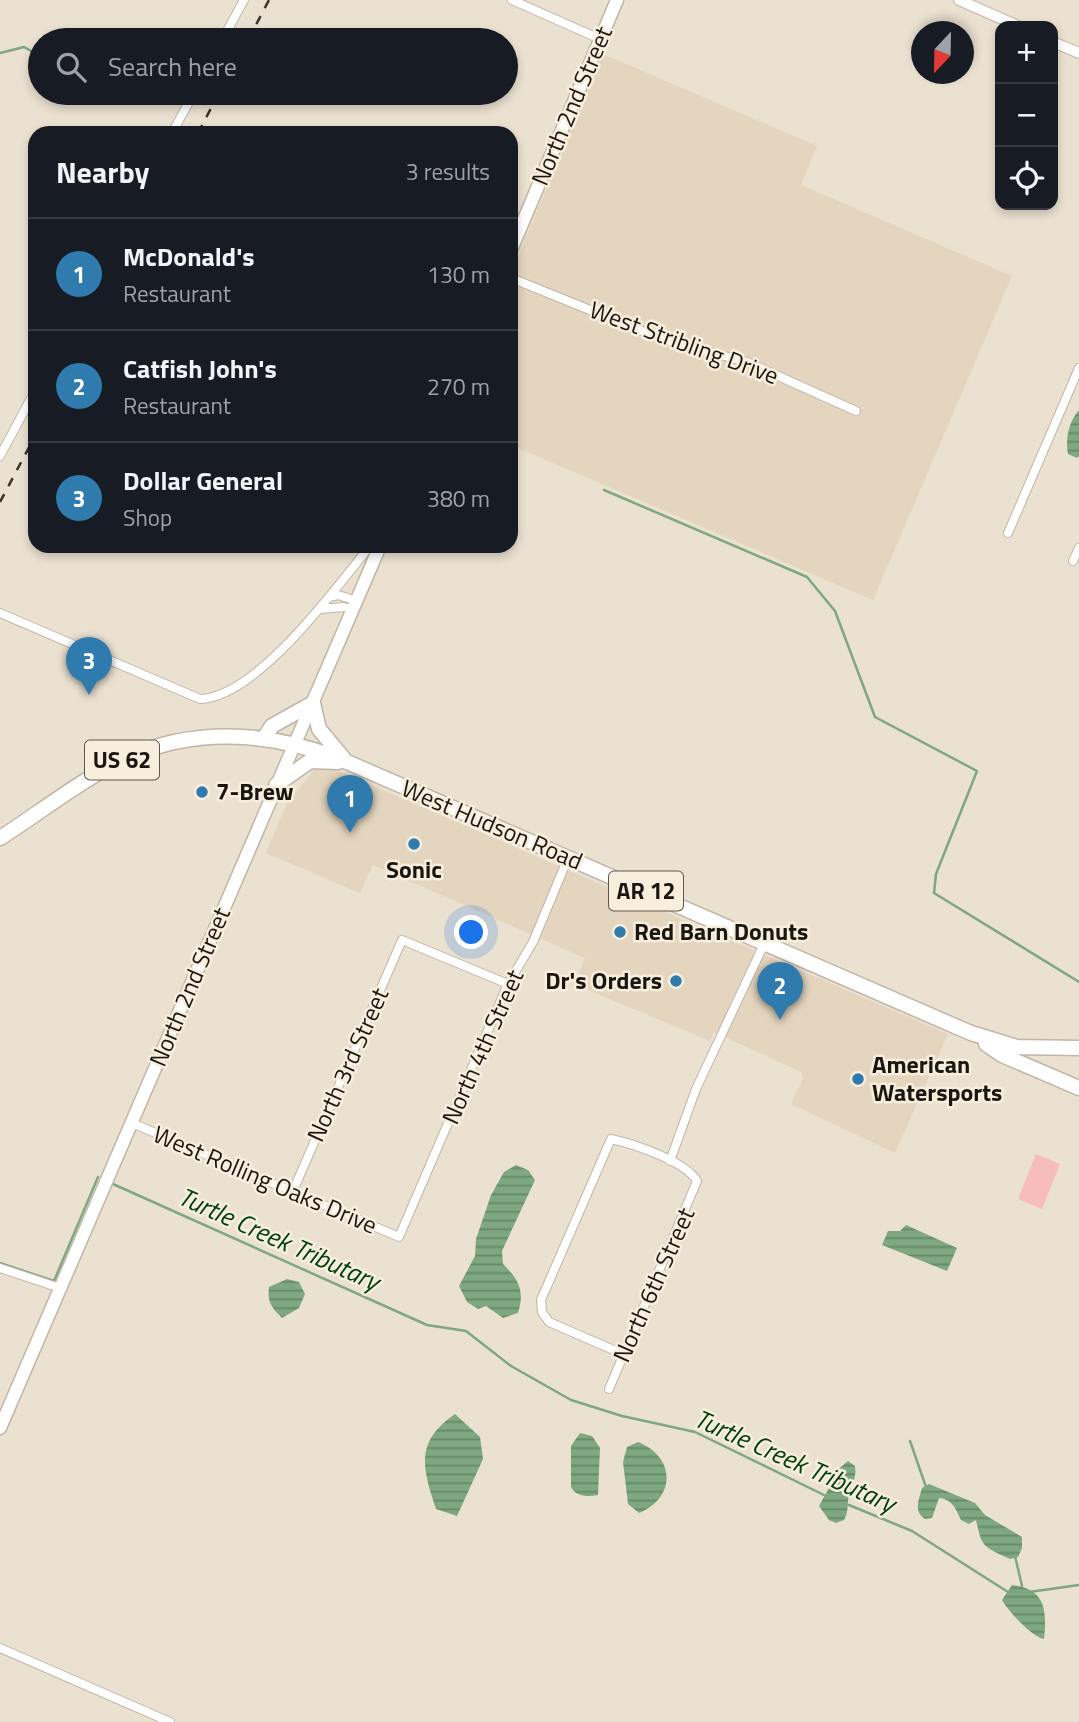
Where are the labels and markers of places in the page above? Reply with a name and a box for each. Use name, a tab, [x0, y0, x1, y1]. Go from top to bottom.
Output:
pin: 3	[66, 637, 112, 695]
place label: 7-Brew	[216, 773, 294, 809]
pin: 1	[327, 775, 373, 833]
marker: 7-Brew	[194, 784, 210, 800]
marker: Sonic	[406, 836, 422, 852]
place label: Sonic	[386, 851, 442, 887]
place label: Red Barn Donuts	[634, 913, 808, 949]
marker: Red Barn Donuts	[612, 924, 628, 940]
place label: Dr's Orders	[545, 962, 662, 998]
pin: 2	[757, 962, 803, 1020]
marker: Dr's Orders	[668, 973, 684, 989]
place label: American Watersports	[872, 1046, 1002, 1110]
marker: American Watersports	[850, 1071, 866, 1087]

